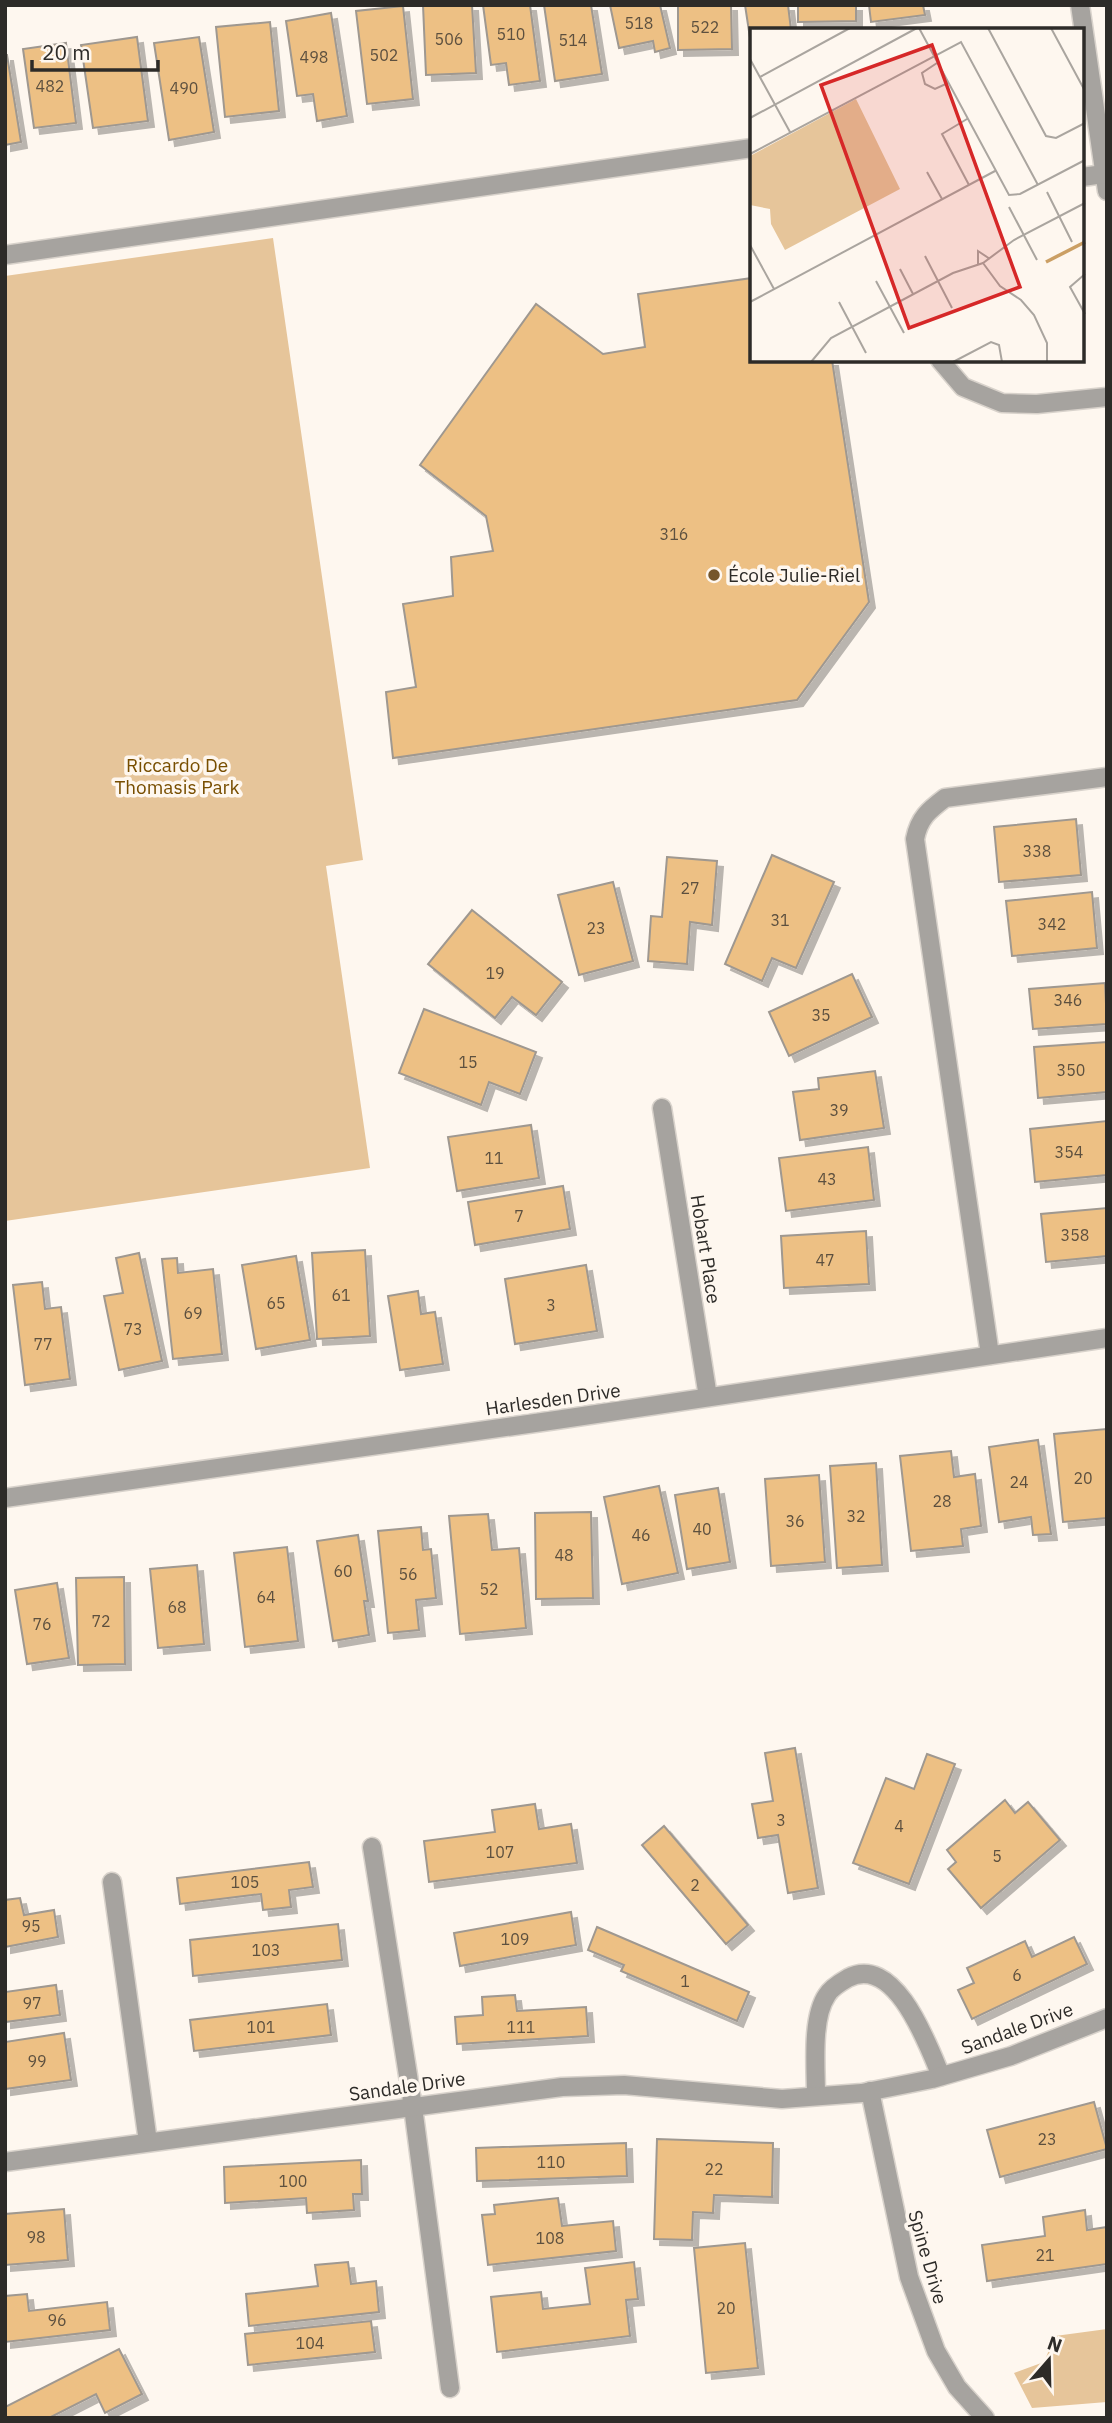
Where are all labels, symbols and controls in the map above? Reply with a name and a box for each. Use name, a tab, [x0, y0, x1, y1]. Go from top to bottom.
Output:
house number: 518	[625, 13, 653, 33]
house number: 522	[691, 17, 719, 37]
house number: 510	[497, 24, 525, 44]
scale bar	[32, 28, 158, 72]
inset map	[750, 28, 1084, 362]
house number: 506	[435, 29, 463, 49]
house number: 514	[559, 30, 587, 50]
text: 20 m	[42, 38, 91, 66]
house number: 502	[370, 45, 398, 65]
house number: 498	[300, 47, 328, 67]
house number: 482	[36, 76, 64, 96]
house number: 490	[170, 78, 198, 98]
house number: 316	[660, 524, 688, 544]
place label: École Julie-Riel	[728, 563, 860, 587]
marker: École Julie-Riel	[706, 567, 722, 583]
park label: Riccardo De Thomasis Park	[114, 753, 240, 799]
house number: 338	[1023, 841, 1051, 861]
house number: 27	[680, 878, 700, 898]
house number: 31	[770, 910, 790, 930]
house number: 342	[1038, 914, 1066, 934]
house number: 23	[586, 918, 606, 938]
house number: 19	[485, 963, 505, 983]
house number: 346	[1054, 990, 1082, 1010]
house number: 35	[811, 1005, 831, 1025]
house number: 15	[458, 1052, 478, 1072]
house number: 350	[1057, 1060, 1085, 1080]
house number: 39	[829, 1100, 849, 1120]
house number: 354	[1055, 1142, 1083, 1162]
house number: 11	[484, 1148, 504, 1168]
house number: 43	[817, 1169, 837, 1189]
street label: Hobart Place	[686, 1193, 726, 1305]
house number: 7	[514, 1206, 524, 1226]
house number: 358	[1061, 1225, 1089, 1245]
house number: 47	[815, 1250, 835, 1270]
house number: 61	[331, 1285, 351, 1305]
house number: 65	[266, 1293, 286, 1313]
house number: 3	[546, 1295, 556, 1315]
house number: 69	[183, 1303, 203, 1323]
house number: 73	[123, 1319, 143, 1339]
house number: 77	[33, 1334, 53, 1354]
street label: Harlesden Drive	[484, 1378, 622, 1420]
house number: 20	[1073, 1468, 1093, 1488]
house number: 24	[1009, 1472, 1029, 1492]
house number: 28	[932, 1491, 952, 1511]
house number: 32	[846, 1506, 866, 1526]
house number: 36	[785, 1511, 805, 1531]
house number: 40	[692, 1519, 712, 1539]
house number: 46	[631, 1525, 651, 1545]
house number: 48	[554, 1545, 574, 1565]
house number: 60	[333, 1561, 353, 1581]
house number: 56	[398, 1564, 418, 1584]
house number: 52	[479, 1579, 499, 1599]
house number: 64	[256, 1587, 276, 1607]
house number: 68	[167, 1597, 187, 1617]
house number: 72	[91, 1611, 111, 1631]
house number: 76	[32, 1614, 52, 1634]
house number: 3	[776, 1810, 786, 1830]
house number: 4	[894, 1816, 904, 1836]
house number: 107	[486, 1842, 514, 1862]
house number: 5	[992, 1846, 1002, 1866]
house number: 105	[231, 1872, 259, 1892]
house number: 2	[690, 1875, 700, 1895]
house number: 95	[21, 1916, 41, 1936]
house number: 109	[501, 1929, 529, 1949]
house number: 103	[252, 1940, 280, 1960]
house number: 6	[1012, 1965, 1022, 1985]
house number: 1	[680, 1971, 690, 1991]
house number: 97	[22, 1993, 42, 2013]
street label: Sandale Drive	[958, 1997, 1076, 2059]
house number: 101	[247, 2017, 275, 2037]
house number: 111	[507, 2017, 535, 2037]
house number: 99	[27, 2051, 47, 2071]
street label: Sandale Drive	[347, 2066, 467, 2106]
house number: 23	[1037, 2129, 1057, 2149]
house number: 110	[537, 2152, 565, 2172]
house number: 22	[704, 2159, 724, 2179]
house number: 100	[279, 2171, 307, 2191]
street label: Spine Drive	[903, 2207, 953, 2307]
house number: 98	[26, 2227, 46, 2247]
house number: 108	[536, 2228, 564, 2248]
house number: 21	[1035, 2245, 1055, 2265]
house number: 20	[716, 2298, 736, 2318]
house number: 96	[47, 2310, 67, 2330]
north arrow	[1014, 2325, 1084, 2395]
text: N	[1044, 2330, 1065, 2358]
house number: 104	[296, 2333, 324, 2353]

